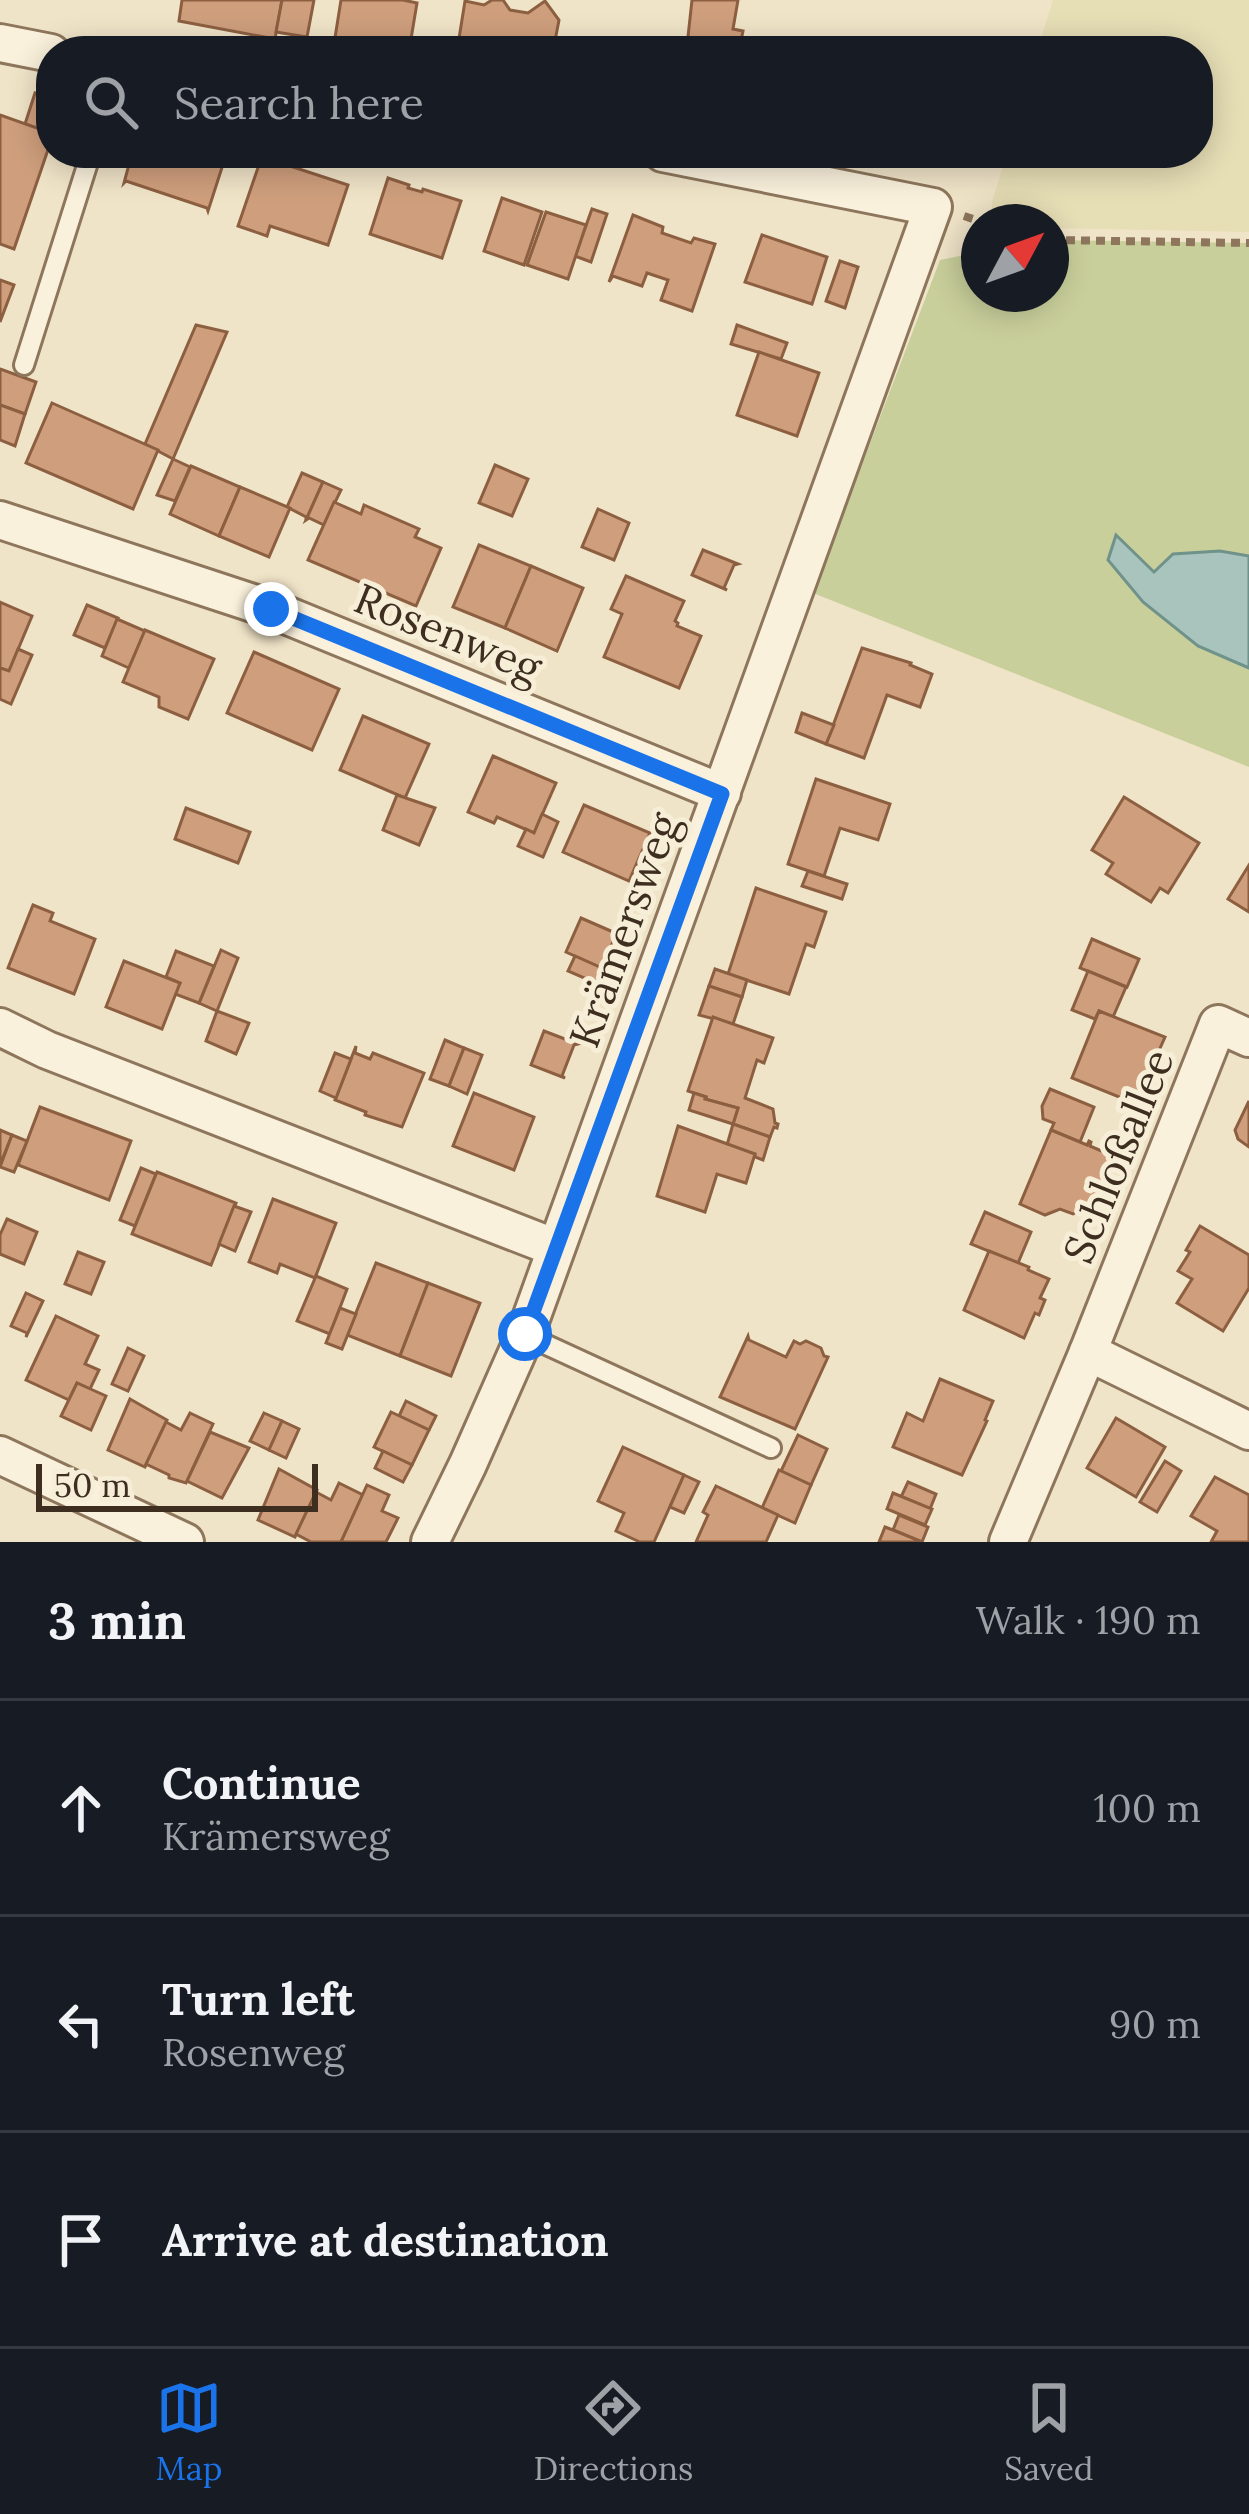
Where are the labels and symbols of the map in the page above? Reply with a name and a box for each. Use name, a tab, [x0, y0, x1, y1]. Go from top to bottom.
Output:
north arrow	[961, 204, 1069, 312]
street label: Rosenweg	[347, 571, 550, 695]
route end	[244, 582, 298, 636]
street label: Krämersweg	[557, 805, 692, 1055]
street label: Schloßallee	[1051, 1041, 1185, 1271]
route start	[498, 1307, 552, 1361]
scale bar	[36, 1458, 318, 1511]

